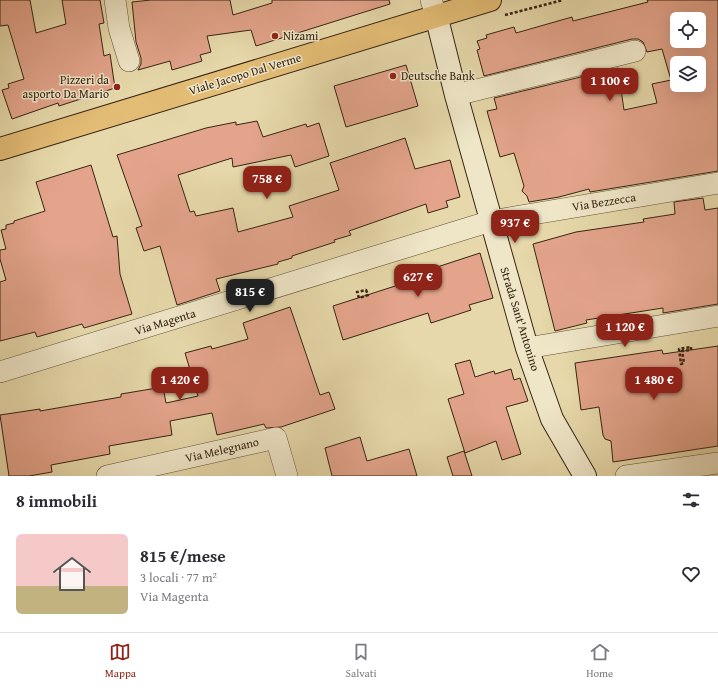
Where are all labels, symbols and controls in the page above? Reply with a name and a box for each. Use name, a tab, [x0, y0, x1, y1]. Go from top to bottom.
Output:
map controls	[670, 12, 706, 92]
button: locate	[670, 12, 706, 48]
place label: Nizami	[283, 27, 319, 44]
marker: Nizami	[270, 31, 280, 41]
street label: Viale Jacopo Dal Verme	[187, 48, 304, 99]
button: layers	[670, 56, 706, 92]
place label: Deutsche Bank	[401, 67, 476, 84]
pin: 1 100 €	[573, 68, 647, 102]
place label: Pizzeri da asporto Da Mario	[22, 71, 109, 102]
marker: Deutsche Bank	[388, 71, 398, 81]
text: 1 100 €	[590, 71, 630, 90]
marker: Pizzeri da asporto Da Mario	[112, 82, 122, 92]
pin: 758 €	[239, 166, 295, 200]
text: 758 €	[252, 169, 282, 188]
street label: Via Bezzecca	[571, 188, 637, 215]
pin: 937 €	[487, 210, 543, 244]
text: 937 €	[500, 213, 530, 232]
pin: 627 €	[390, 264, 446, 298]
street label: Strada Sant'Antonino	[497, 265, 544, 373]
text: 627 €	[403, 267, 433, 286]
pin: 815 €	[222, 279, 278, 313]
text: 815 €	[235, 282, 265, 301]
street label: Via Magenta	[132, 304, 198, 339]
pin: 1 120 €	[588, 314, 662, 348]
text: 1 120 €	[605, 317, 645, 336]
pin: 1 420 €	[143, 367, 217, 401]
pin: 1 480 €	[617, 367, 691, 401]
text: 1 420 €	[160, 370, 200, 389]
text: 1 480 €	[634, 370, 674, 389]
street label: Via Melegnano	[183, 433, 260, 466]
text: 8 immobili	[16, 488, 97, 513]
icon: filters	[680, 489, 702, 511]
text: 815 €/mese	[140, 543, 226, 568]
icon: home	[48, 550, 96, 598]
icon: heart	[680, 563, 702, 585]
text: 3 locali · 77 m²	[140, 568, 217, 587]
text: Via Magenta	[140, 587, 209, 606]
tab: Mappa	[105, 641, 136, 681]
tab: Salvati	[346, 641, 377, 681]
tab: Home	[586, 641, 613, 681]

